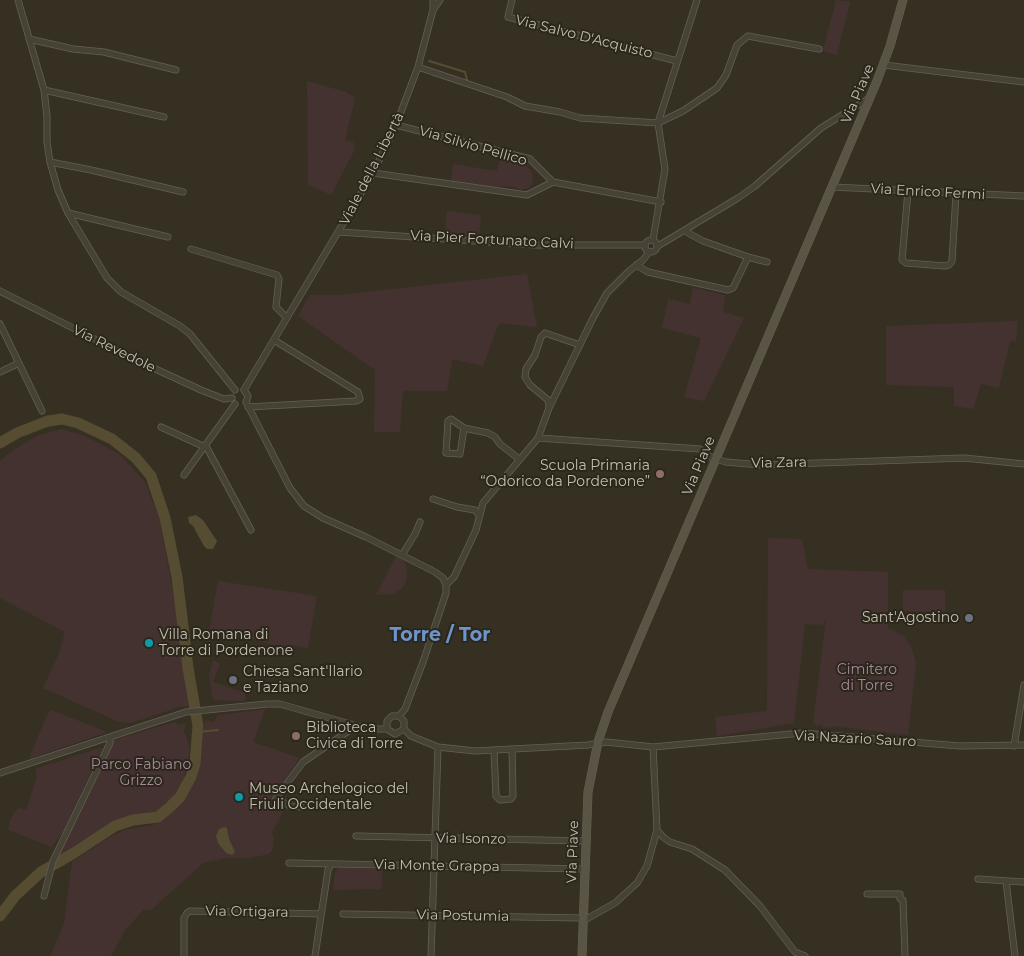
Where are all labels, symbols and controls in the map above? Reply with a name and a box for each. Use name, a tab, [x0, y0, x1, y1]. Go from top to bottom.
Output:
street label: Via Salvo D'Acquisto	[514, 12, 654, 62]
street label: Via Piave	[838, 62, 878, 126]
street label: Viale della Libertà	[336, 110, 408, 228]
street label: Via Silvio Pellico	[417, 123, 529, 169]
street label: Via Enrico Fermi	[870, 181, 986, 203]
street label: Via Pier Fortunato Calvi	[410, 227, 574, 253]
street label: Via Revedole	[70, 322, 158, 376]
street label: Via Piave	[679, 434, 719, 498]
street label: Via Zara	[751, 454, 807, 472]
place label: Scuola Primaria “Odorico da Pordenone”	[480, 458, 650, 491]
marker: Scuola Primaria “Odorico da Pordenone”	[654, 468, 666, 480]
place label: Sant'Agostino	[862, 610, 959, 626]
marker: Sant'Agostino	[963, 612, 975, 624]
district label: Torre / Tor	[390, 624, 490, 646]
place label: Villa Romana di Torre di Pordenone	[159, 627, 293, 660]
marker: Villa Romana di Torre di Pordenone	[143, 637, 155, 649]
park label: Cimitero di Torre	[837, 662, 897, 694]
place label: Chiesa Sant'Ilario e Taziano	[243, 664, 363, 696]
marker: Chiesa Sant'Ilario e Taziano	[227, 674, 239, 686]
place label: Biblioteca Civica di Torre	[306, 720, 403, 752]
street label: Via Nazario Sauro	[793, 727, 917, 751]
marker: Biblioteca Civica di Torre	[290, 730, 302, 742]
park label: Parco Fabiano Grizzo	[91, 757, 191, 790]
place label: Museo Archelogico del Friuli Occidentale	[249, 781, 408, 814]
marker: Museo Archelogico del Friuli Occidentale	[233, 791, 245, 803]
street label: Via Piave	[564, 820, 582, 884]
street label: Via Isonzo	[436, 830, 506, 848]
street label: Via Monte Grappa	[374, 857, 500, 875]
street label: Via Ortigara	[205, 903, 289, 921]
street label: Via Postumia	[417, 907, 509, 925]

